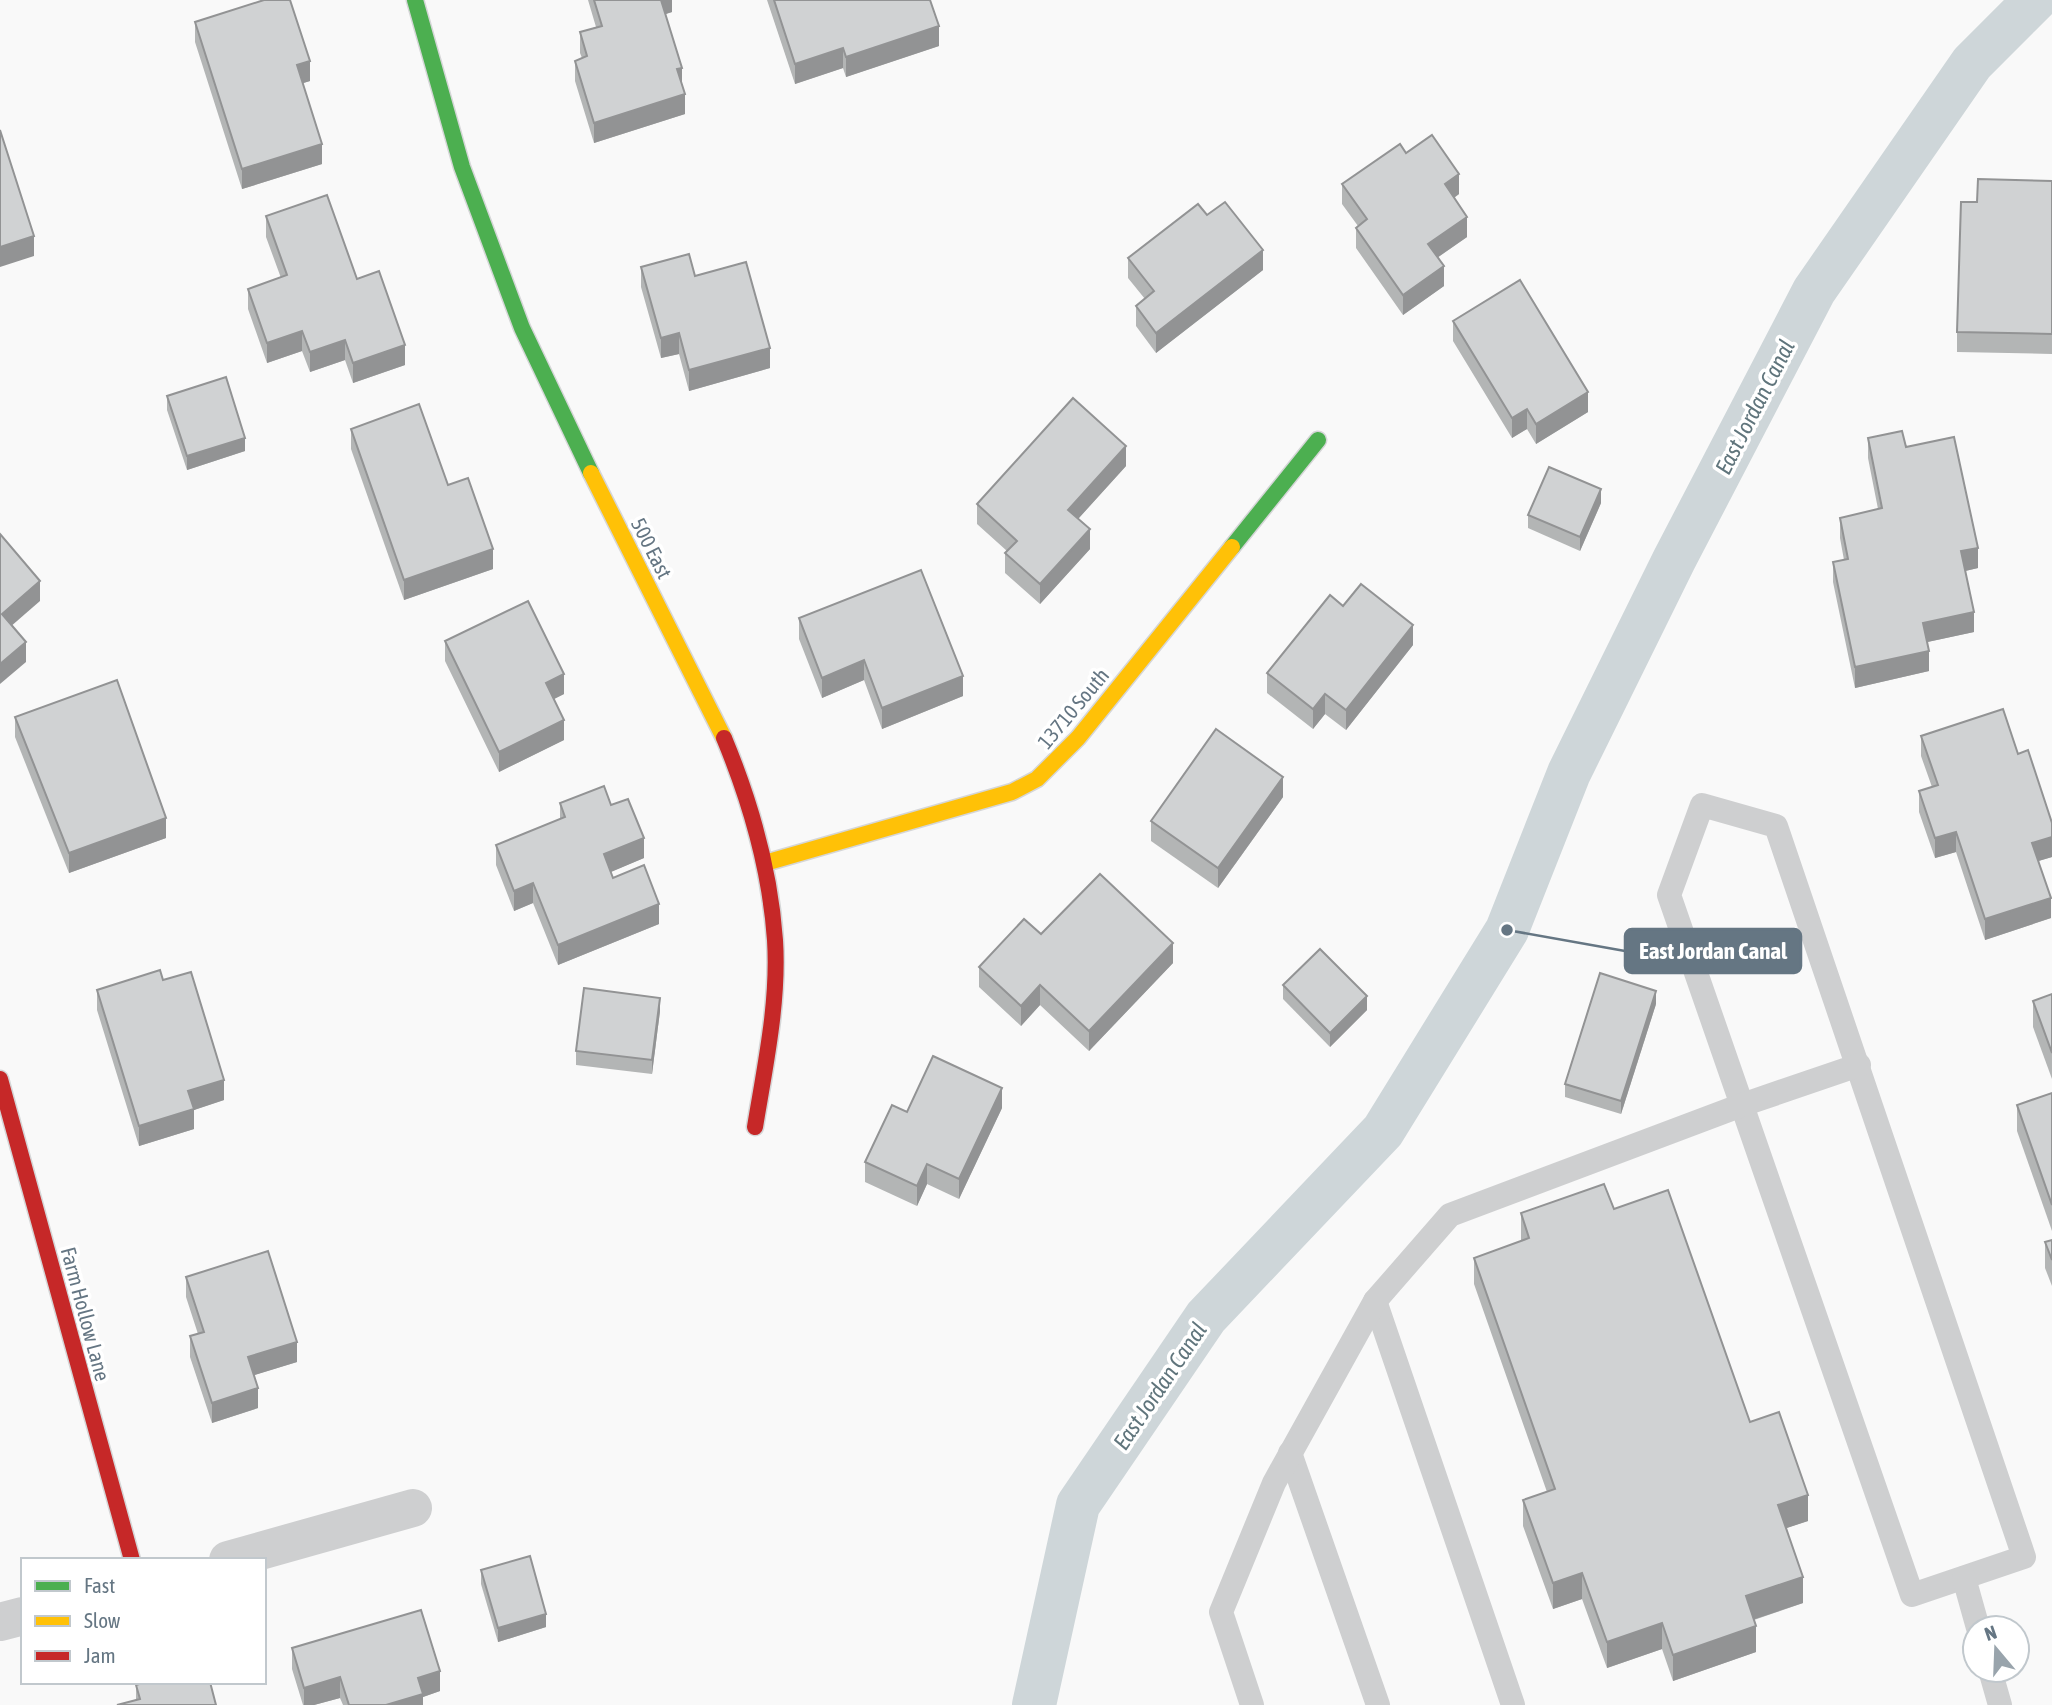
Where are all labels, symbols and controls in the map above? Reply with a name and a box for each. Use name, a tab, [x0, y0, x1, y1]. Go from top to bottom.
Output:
water label: East Jordan Canal	[1710, 335, 1800, 479]
street label: 500 East	[627, 514, 677, 582]
street label: 13710 South	[1033, 663, 1113, 753]
callout: East Jordan Canal	[1625, 929, 1801, 973]
text: East Jordan Canal	[1639, 938, 1788, 964]
street label: Farm Hollow Lane	[57, 1244, 115, 1384]
water label: East Jordan Canal	[1108, 1318, 1212, 1454]
legend	[21, 1558, 266, 1684]
text: Fast	[84, 1573, 115, 1597]
text: Slow	[84, 1608, 121, 1632]
north arrow	[1961, 1614, 2031, 1684]
text: N	[1982, 1621, 1999, 1645]
text: Jam	[84, 1643, 116, 1667]

